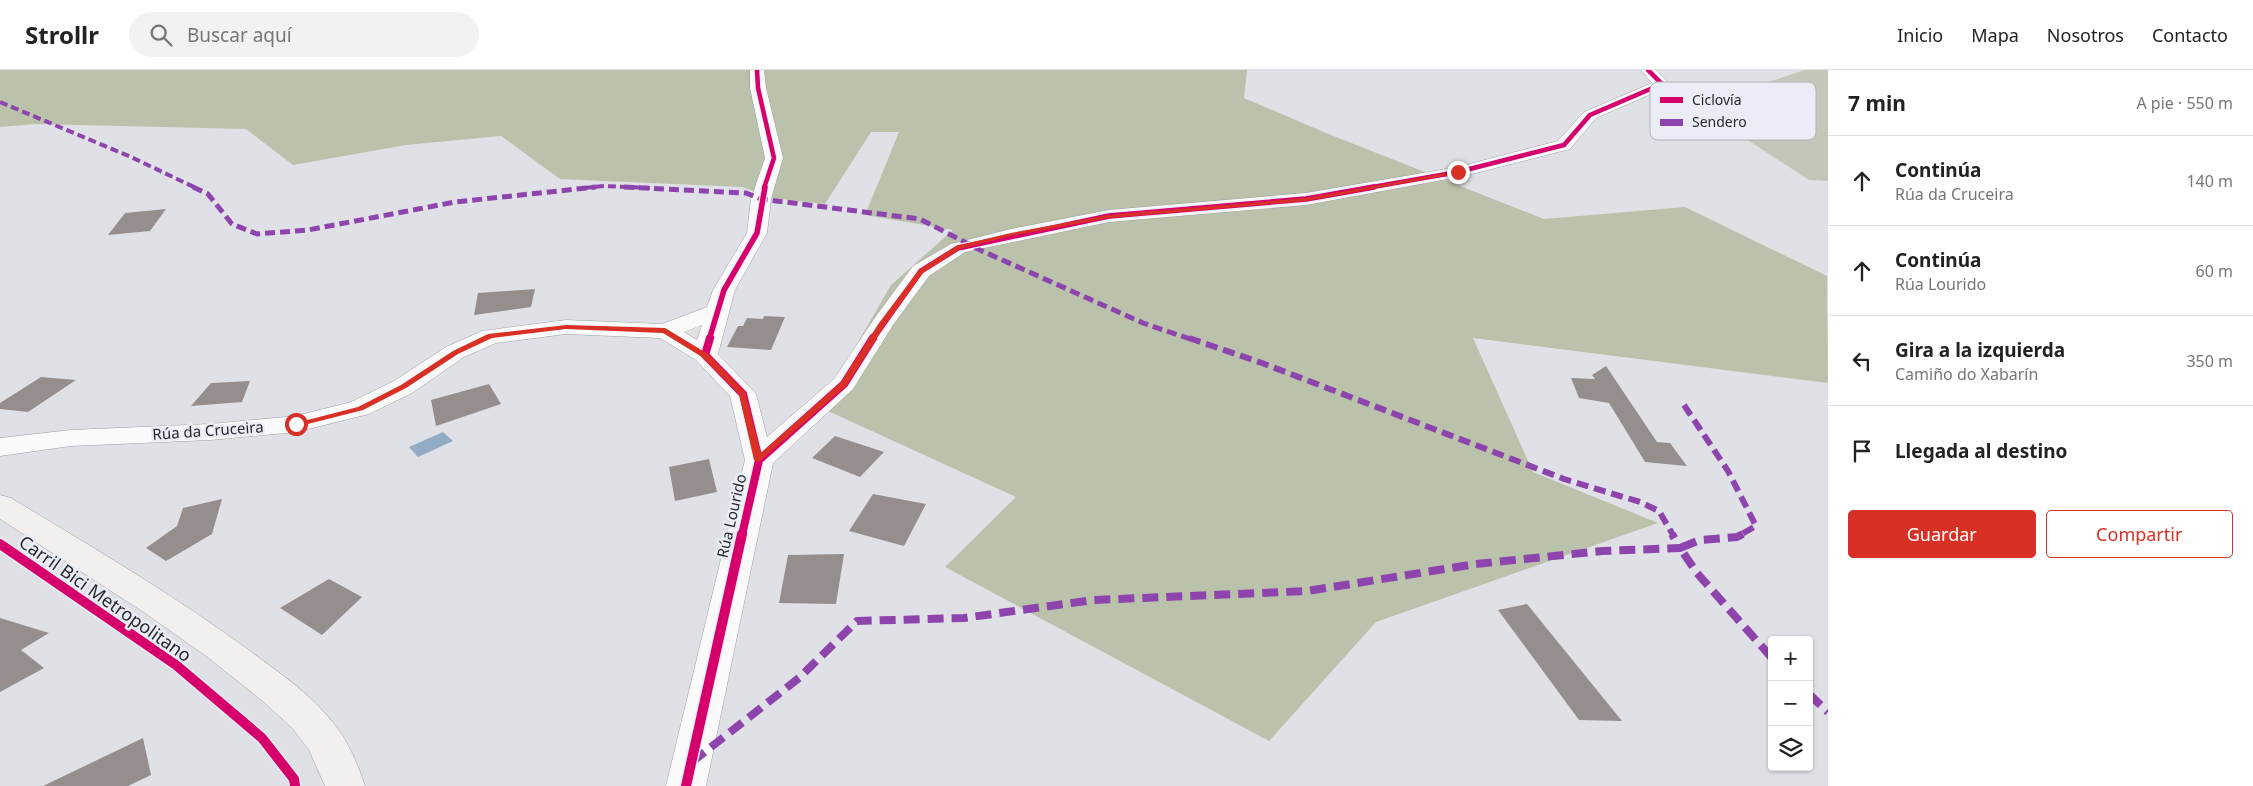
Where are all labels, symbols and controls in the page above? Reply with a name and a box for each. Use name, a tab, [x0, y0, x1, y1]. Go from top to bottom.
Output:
search box	[129, 12, 479, 57]
text: Strollr	[25, 18, 99, 51]
icon: search	[147, 21, 175, 49]
text: Buscar aquí	[187, 22, 292, 48]
text: Inicio	[1897, 23, 1943, 47]
text: Mapa	[1971, 23, 2019, 47]
text: Nosotros	[2047, 23, 2124, 47]
text: Contacto	[2152, 23, 2228, 47]
legend	[1650, 82, 1816, 140]
text: 7 min	[1848, 89, 1906, 117]
text: Ciclovía	[1692, 90, 1742, 109]
text: A pie · 550 m	[2136, 92, 2233, 114]
text: Sendero	[1692, 112, 1747, 131]
text: Continúa	[1895, 157, 1981, 183]
route end	[1447, 161, 1470, 184]
icon: ahead	[1848, 167, 1876, 195]
text: 140 m	[2186, 170, 2233, 192]
text: Rúa da Cruceira	[1895, 183, 2014, 205]
text: Continúa	[1895, 247, 1981, 273]
icon: ahead	[1848, 257, 1876, 285]
text: 60 m	[2196, 260, 2233, 282]
text: Rúa Lourido	[1895, 273, 1986, 295]
text: Gira a la izquierda	[1895, 337, 2065, 363]
icon: left	[1848, 347, 1876, 375]
text: 350 m	[2186, 350, 2233, 372]
text: Camiño do Xabarín	[1895, 363, 2038, 385]
route start	[285, 413, 308, 436]
street label: Rúa da Cruceira	[152, 416, 264, 444]
icon: arrive	[1848, 437, 1876, 465]
text: Llegada al destino	[1895, 438, 2067, 464]
street label: Rúa Lourido	[712, 472, 750, 560]
button: Guardar	[1848, 510, 2036, 558]
button: Compartir	[2046, 510, 2233, 558]
street label: Carril Bici Metropolitano	[15, 529, 197, 667]
map controls	[1768, 636, 1813, 771]
button: +	[1768, 636, 1813, 681]
button: −	[1768, 681, 1813, 726]
button: layers	[1768, 726, 1813, 771]

